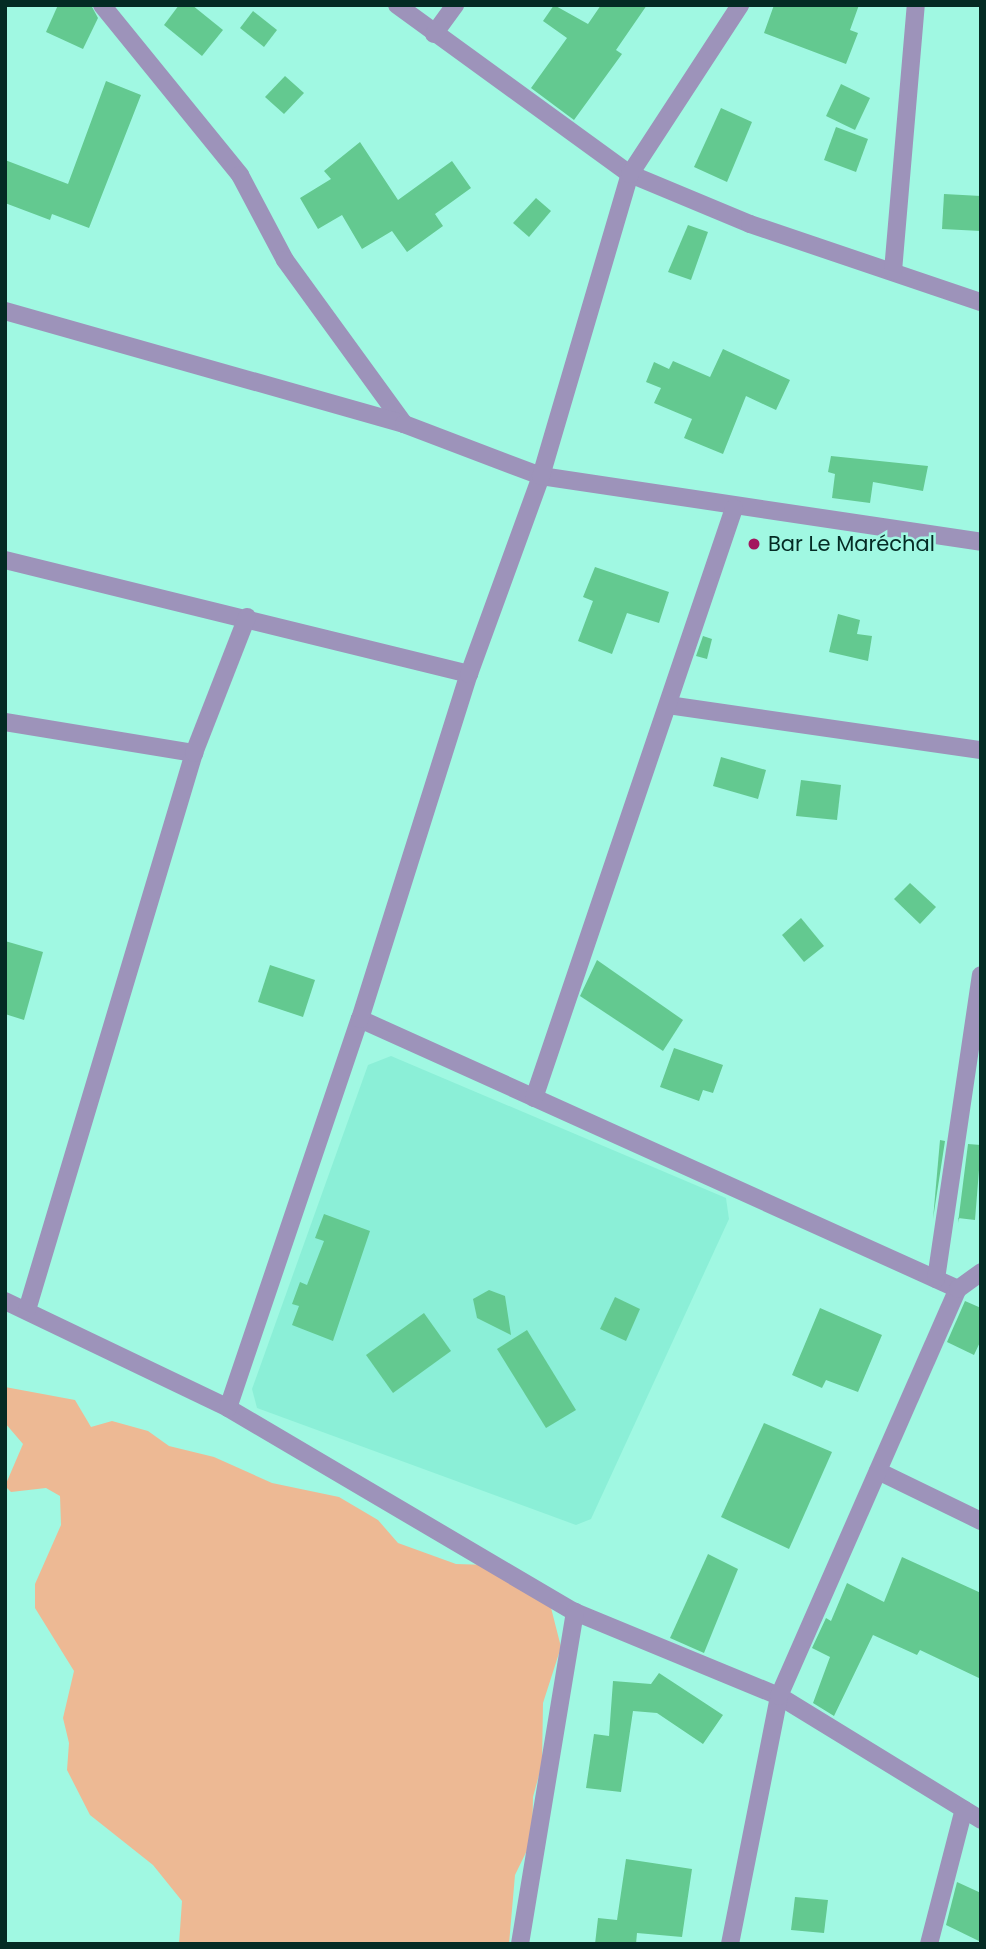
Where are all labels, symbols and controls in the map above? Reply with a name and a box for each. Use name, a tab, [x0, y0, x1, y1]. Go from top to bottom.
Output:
place label: Bar Le Maréchal	[768, 531, 935, 557]
marker: Bar Le Maréchal	[746, 536, 762, 552]

